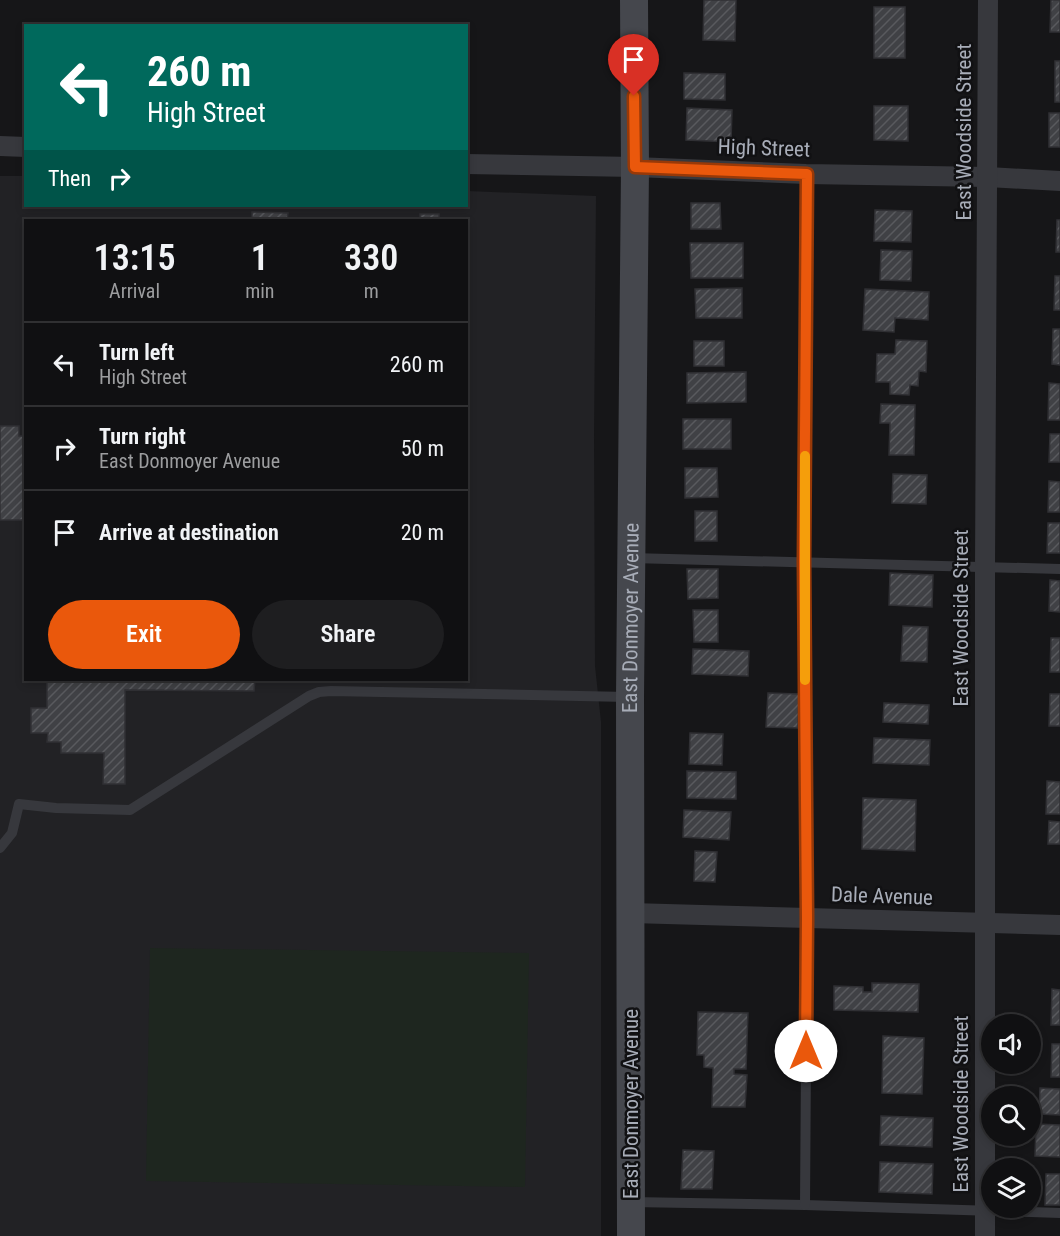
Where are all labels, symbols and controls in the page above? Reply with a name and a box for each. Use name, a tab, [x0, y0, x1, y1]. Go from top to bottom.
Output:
pin	[608, 34, 659, 96]
icon: arrive	[617, 43, 650, 76]
street label: East Woodside Street	[952, 44, 976, 220]
text: 260 m	[147, 47, 252, 96]
icon: left	[48, 48, 126, 126]
text: High Street	[147, 97, 266, 129]
street label: High Street	[717, 134, 811, 162]
icon: right	[103, 162, 136, 195]
text: Then	[48, 166, 91, 191]
text: 13:15	[94, 237, 176, 279]
text: 1	[251, 237, 269, 279]
text: 330	[344, 237, 398, 279]
text: Arrival	[109, 279, 160, 303]
text: min	[245, 279, 274, 303]
text: m	[364, 279, 379, 303]
text: Turn left	[99, 340, 174, 365]
icon: left	[48, 348, 81, 381]
text: 260 m	[390, 352, 444, 377]
text: High Street	[99, 365, 187, 389]
text: Turn right	[99, 424, 186, 449]
icon: right	[48, 432, 81, 465]
text: 50 m	[401, 436, 444, 461]
text: East Donmoyer Avenue	[99, 449, 280, 473]
icon: arrive	[48, 516, 81, 549]
text: Arrive at destination	[99, 520, 279, 545]
text: 20 m	[401, 520, 444, 545]
street label: East Donmoyer Avenue	[618, 523, 644, 713]
street label: East Woodside Street	[949, 530, 973, 706]
button: Exit	[48, 600, 240, 669]
button: Share	[252, 600, 444, 669]
street label: Dale Avenue	[831, 882, 934, 910]
street label: East Donmoyer Avenue	[619, 1009, 643, 1199]
map controls	[981, 1014, 1041, 1218]
button: sound	[981, 1014, 1041, 1074]
street label: East Woodside Street	[949, 1016, 973, 1192]
position arrow	[774, 1019, 838, 1083]
button: search	[981, 1086, 1041, 1146]
button: layers	[981, 1158, 1041, 1218]

